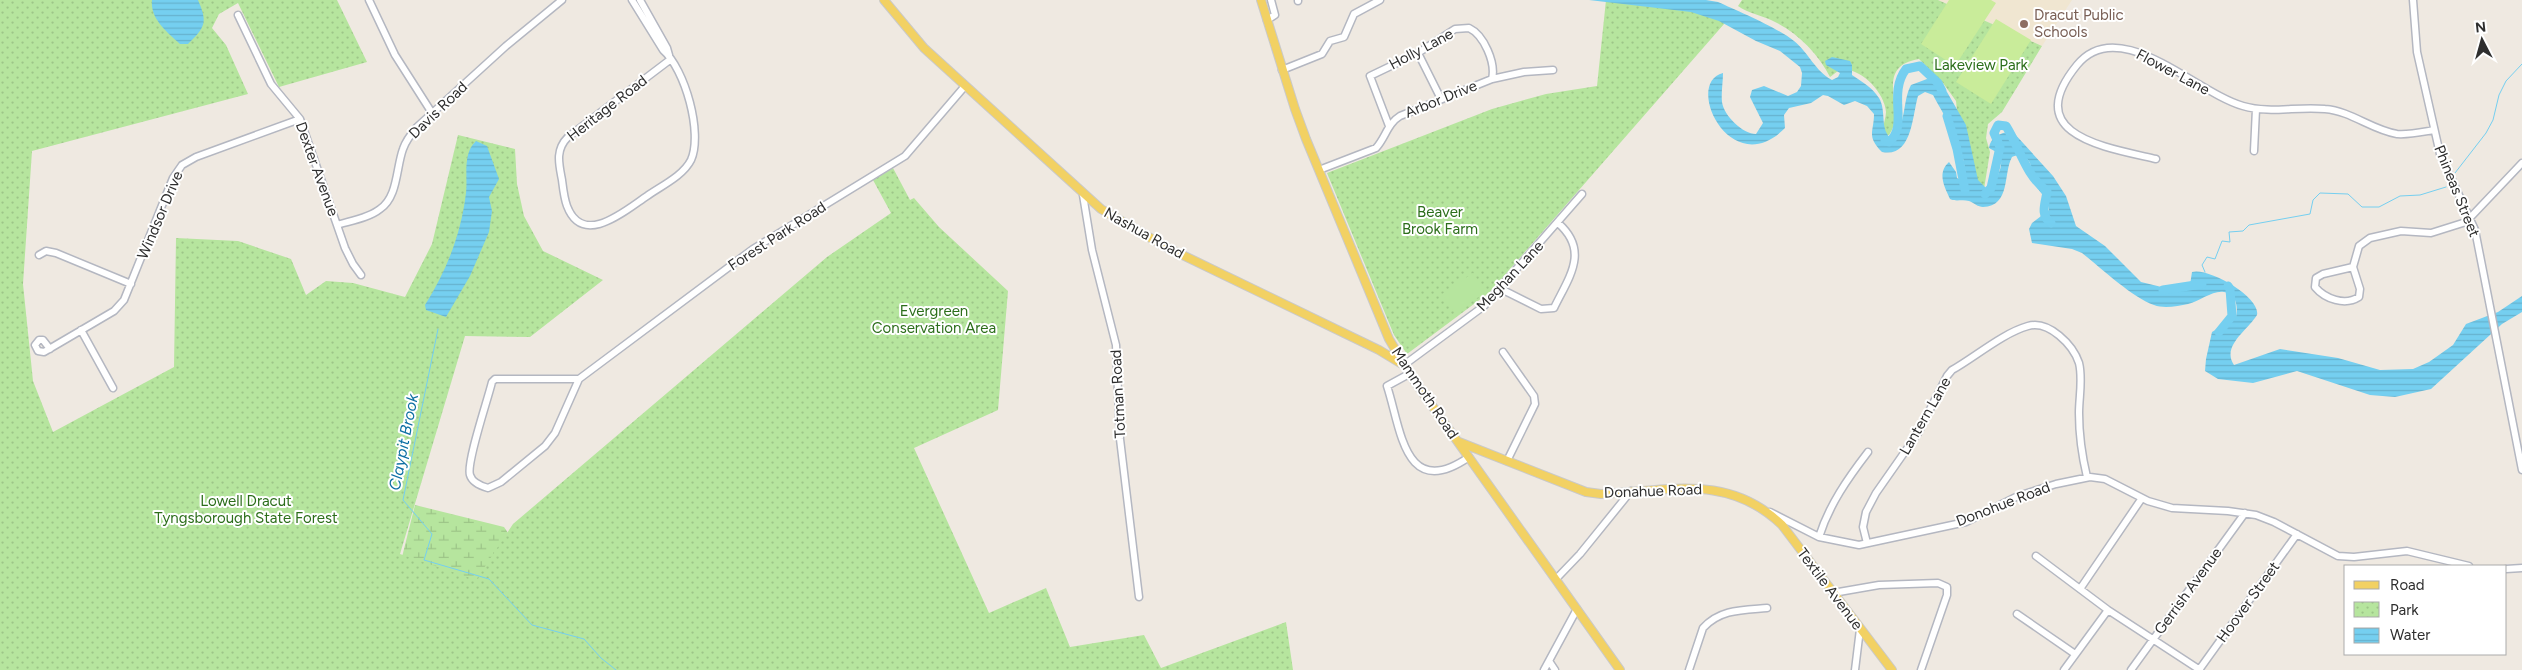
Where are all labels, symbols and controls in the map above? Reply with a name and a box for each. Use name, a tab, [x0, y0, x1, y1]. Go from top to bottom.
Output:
place label: Dracut Public Schools	[2034, 6, 2124, 41]
north arrow	[2457, 15, 2507, 65]
marker: Dracut Public Schools	[2018, 18, 2030, 30]
text: N	[2474, 19, 2487, 37]
street label: Holly Lane	[1386, 25, 1456, 73]
street label: Flower Lane	[2133, 45, 2213, 99]
park label: Lakeview Park	[1934, 56, 2029, 74]
street label: Heritage Road	[563, 71, 651, 145]
street label: Arbor Drive	[1402, 76, 1480, 122]
street label: Davis Road	[405, 78, 471, 142]
street label: Dexter Avenue	[292, 119, 342, 219]
street label: Phineas Street	[2430, 142, 2484, 240]
street label: Windsor Drive	[133, 168, 187, 262]
street label: Forest Park Road	[725, 198, 829, 274]
park label: Beaver Brook Farm	[1402, 203, 1478, 238]
street label: Nashua Road	[1101, 204, 1187, 262]
street label: Meghan Lane	[1473, 237, 1547, 315]
park label: Evergreen Conservation Area	[872, 302, 996, 337]
street label: Mammoth Road	[1388, 344, 1462, 442]
street label: Totman Road	[1107, 349, 1129, 439]
street label: Lantern Lane	[1896, 374, 1954, 458]
water label: Claypit Brook	[385, 391, 422, 492]
street label: Donohue Road	[1953, 478, 2053, 530]
street label: Donahue Road	[1604, 480, 1702, 502]
park label: Lowell Dracut Tyngsborough State Forest	[154, 492, 338, 527]
street label: Gerrish Avenue	[2150, 544, 2226, 638]
street label: Textile Avenue	[1793, 545, 1867, 633]
street label: Hoover Street	[2213, 558, 2283, 646]
legend	[2344, 565, 2507, 655]
text: Road	[2390, 576, 2425, 594]
text: Park	[2390, 601, 2419, 619]
text: Water	[2390, 626, 2430, 644]

